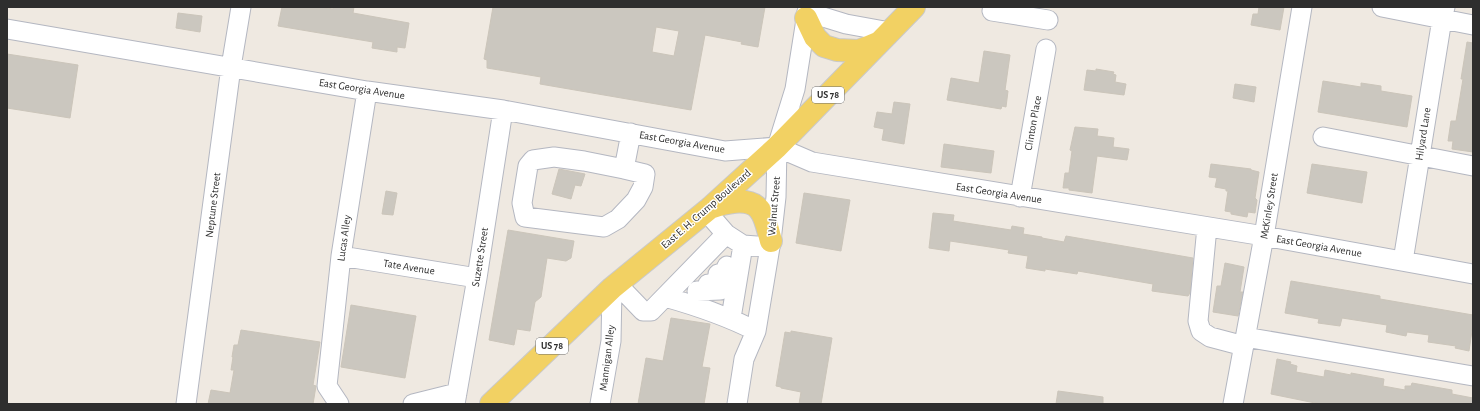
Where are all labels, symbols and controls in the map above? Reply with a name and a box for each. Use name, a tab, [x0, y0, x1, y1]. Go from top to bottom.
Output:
street label: East Georgia Avenue	[318, 77, 406, 101]
road number: US 78	[812, 87, 844, 103]
street label: Clinton Place	[1023, 95, 1043, 151]
street label: Hilyard Lane	[1413, 107, 1433, 161]
street label: East Georgia Avenue	[638, 129, 726, 155]
street label: East E. H. Crump Boulevard	[659, 167, 753, 251]
street label: Neptune Street	[204, 171, 223, 238]
street label: McKinley Street	[1258, 172, 1280, 240]
street label: Walnut Street	[766, 175, 782, 236]
street label: East Georgia Avenue	[955, 181, 1043, 205]
street label: Lucas Alley	[335, 214, 353, 262]
street label: Suzette Street	[470, 226, 490, 287]
street label: East Georgia Avenue	[1275, 233, 1363, 259]
street label: Tate Avenue	[382, 257, 436, 277]
street label: Mannigan Alley	[597, 324, 617, 392]
road number: US 78	[536, 338, 568, 354]

